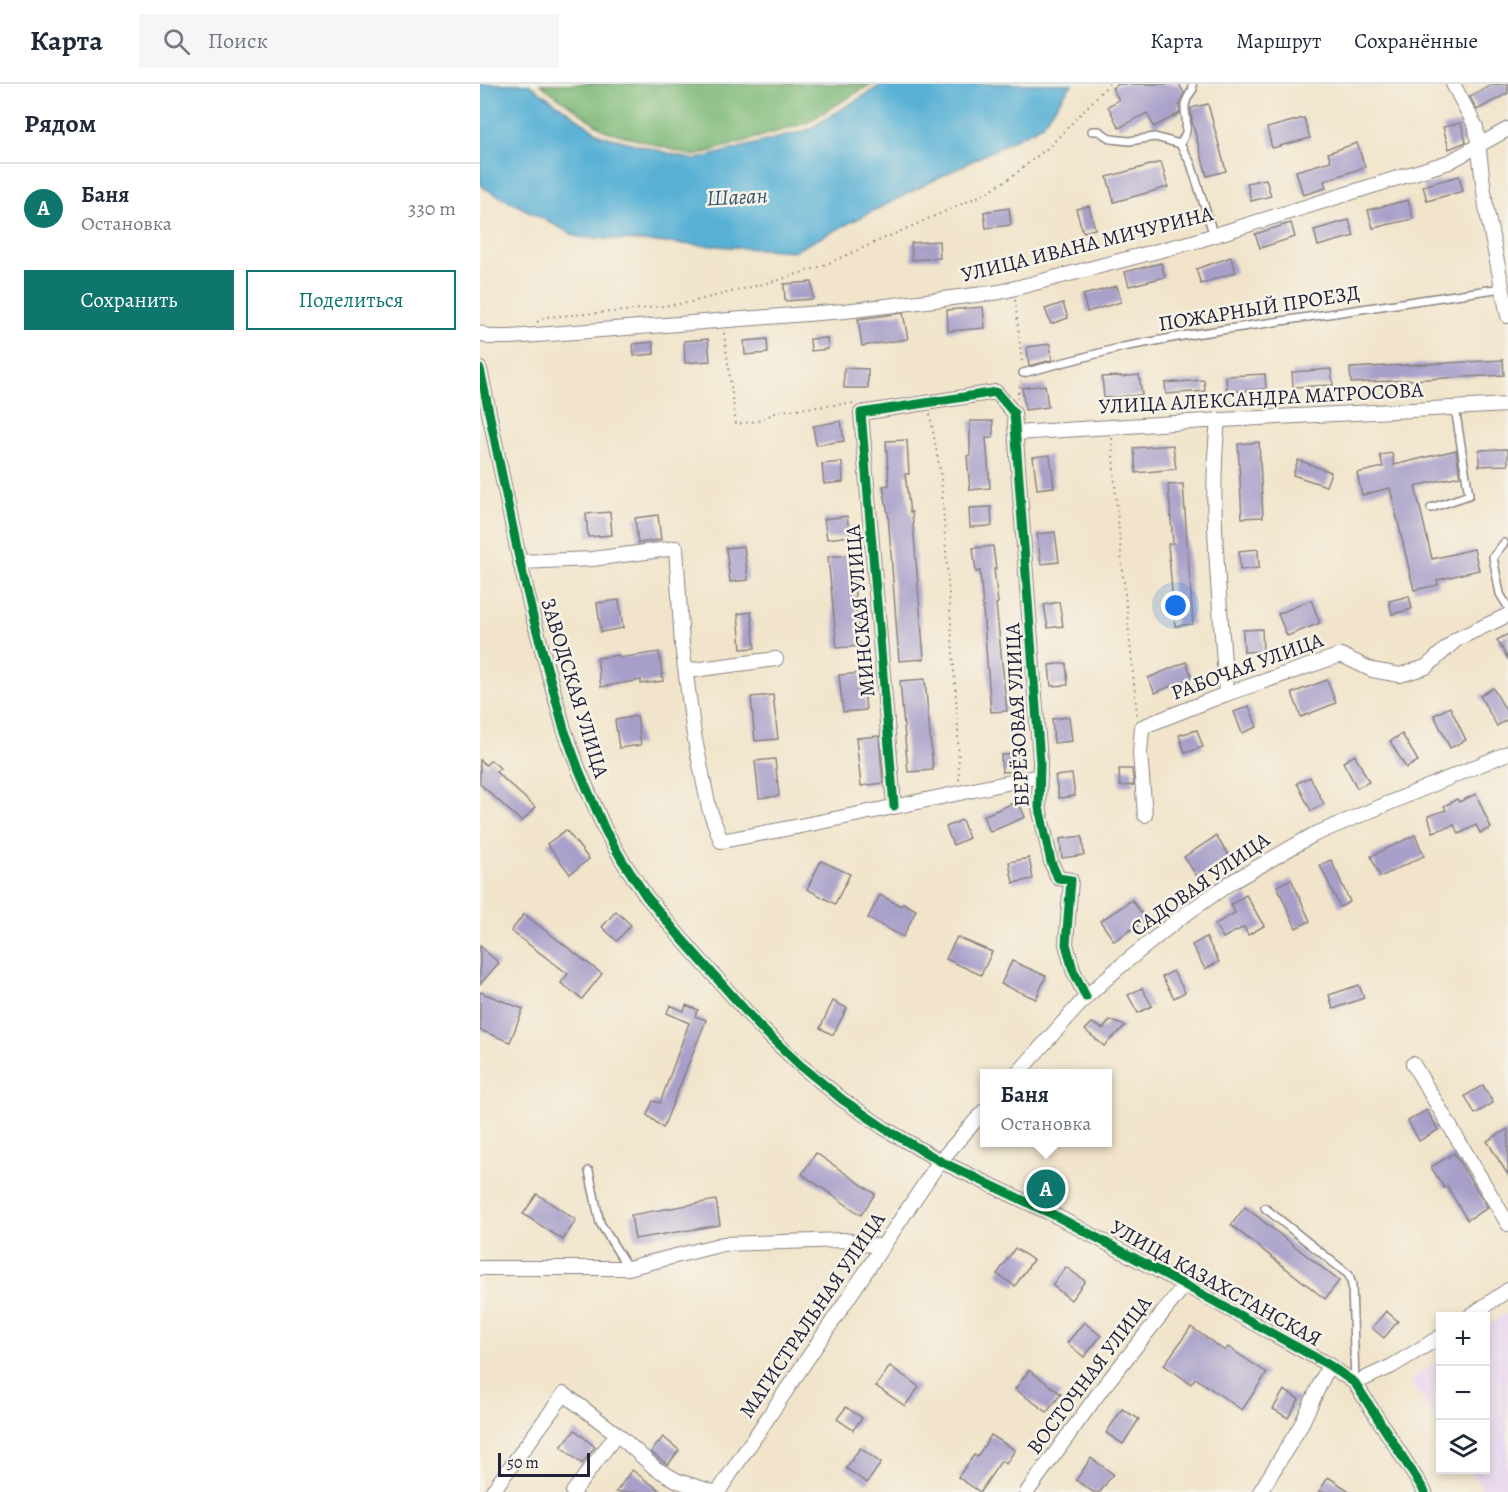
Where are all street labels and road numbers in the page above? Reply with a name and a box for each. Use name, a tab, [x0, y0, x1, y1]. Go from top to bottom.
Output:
street label: УЛИЦА ИВАНА МИЧУРИНА	[958, 199, 1216, 289]
street label: ПОЖАРНЫЙ ПРОЕЗД	[1156, 278, 1362, 338]
street label: УЛИЦА АЛЕКСАНДРА МАТРОСОВА	[1098, 375, 1425, 420]
street label: МИНСКАЯ УЛИЦА	[838, 523, 881, 698]
street label: ЗАВОДСКАЯ УЛИЦА	[534, 595, 616, 782]
street label: БЕРЁЗОВАЯ УЛИЦА	[998, 621, 1036, 808]
street label: РАБОЧАЯ УЛИЦА	[1167, 625, 1328, 707]
street label: САДОВАЯ УЛИЦА	[1125, 825, 1276, 942]
street label: МАГИСТРАЛЬНАЯ УЛИЦА	[733, 1206, 892, 1423]
street label: УЛИЦА КАЗАХСТАНСКАЯ	[1105, 1213, 1327, 1353]
street label: ВОСТОЧНАЯ УЛИЦА	[1020, 1290, 1158, 1460]

